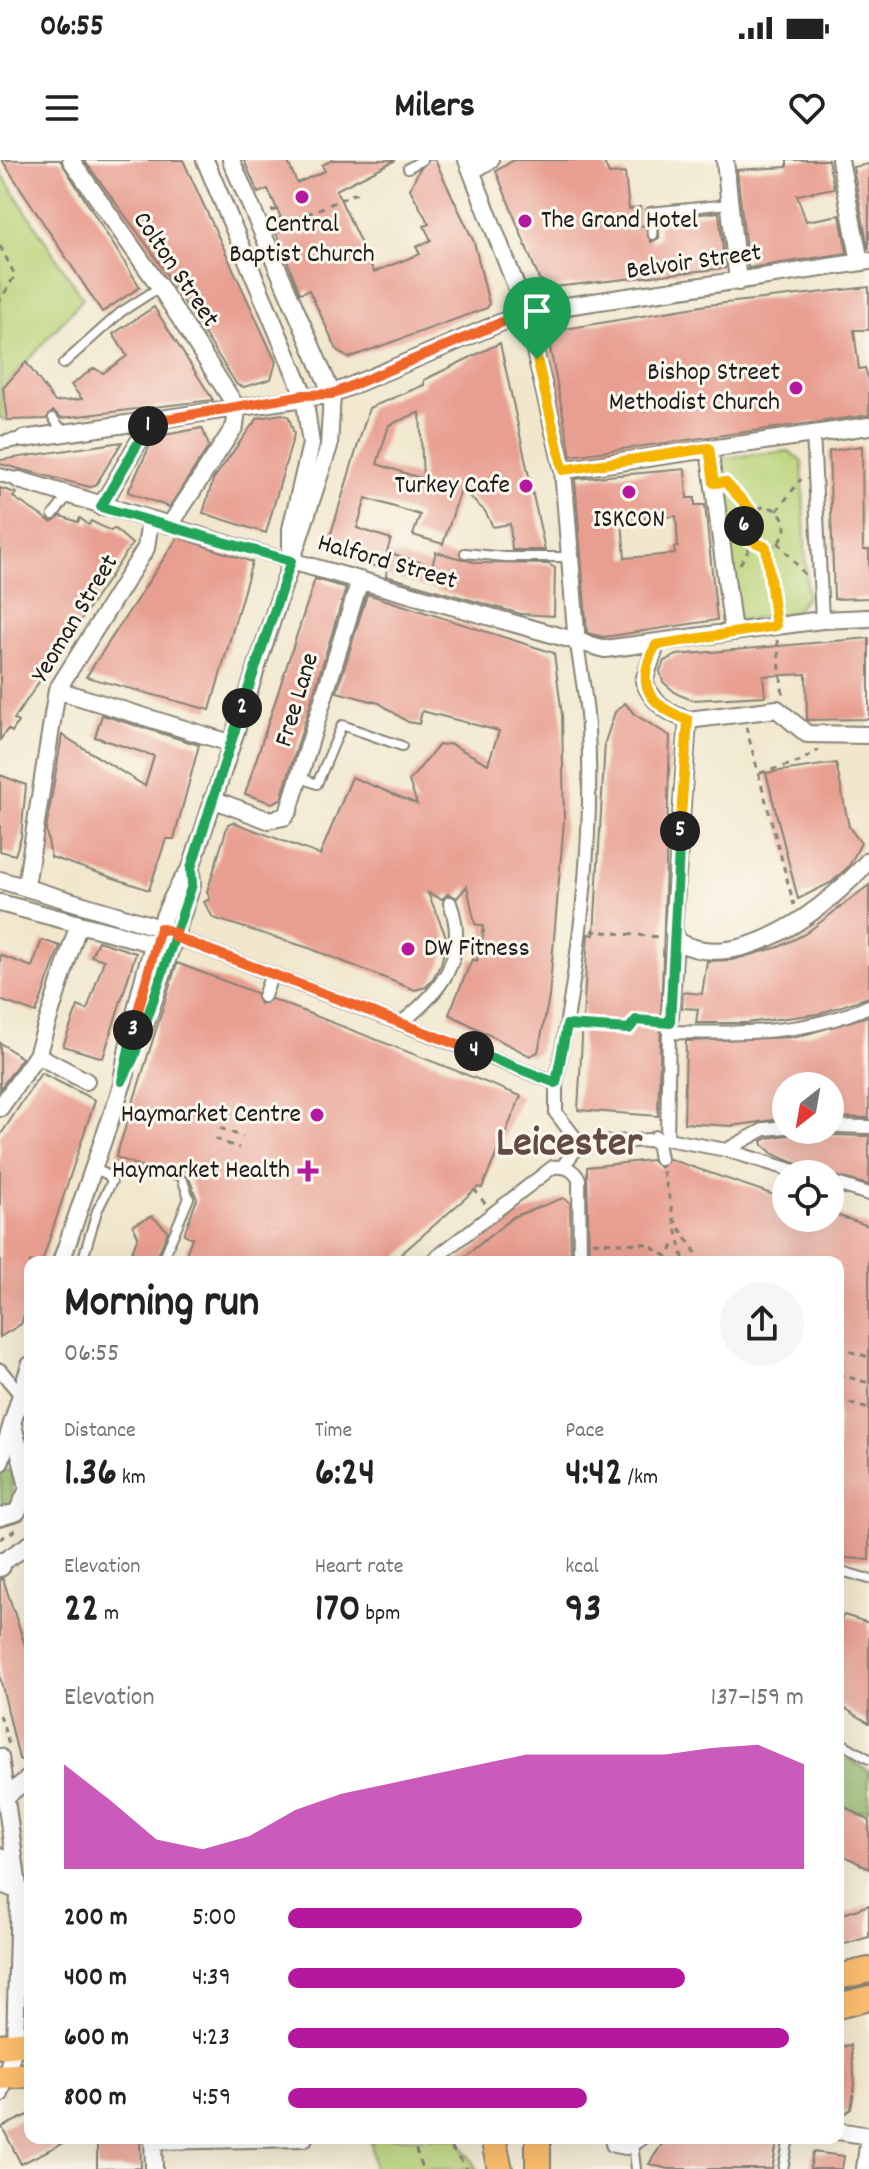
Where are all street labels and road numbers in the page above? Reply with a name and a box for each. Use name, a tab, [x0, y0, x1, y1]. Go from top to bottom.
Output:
street label: Colton Street	[122, 205, 228, 336]
street label: Belvoir Street	[624, 235, 764, 291]
street label: Halford Street	[313, 525, 461, 601]
street label: Yeoman Street	[23, 548, 129, 690]
street label: Free Lane	[266, 649, 330, 751]

